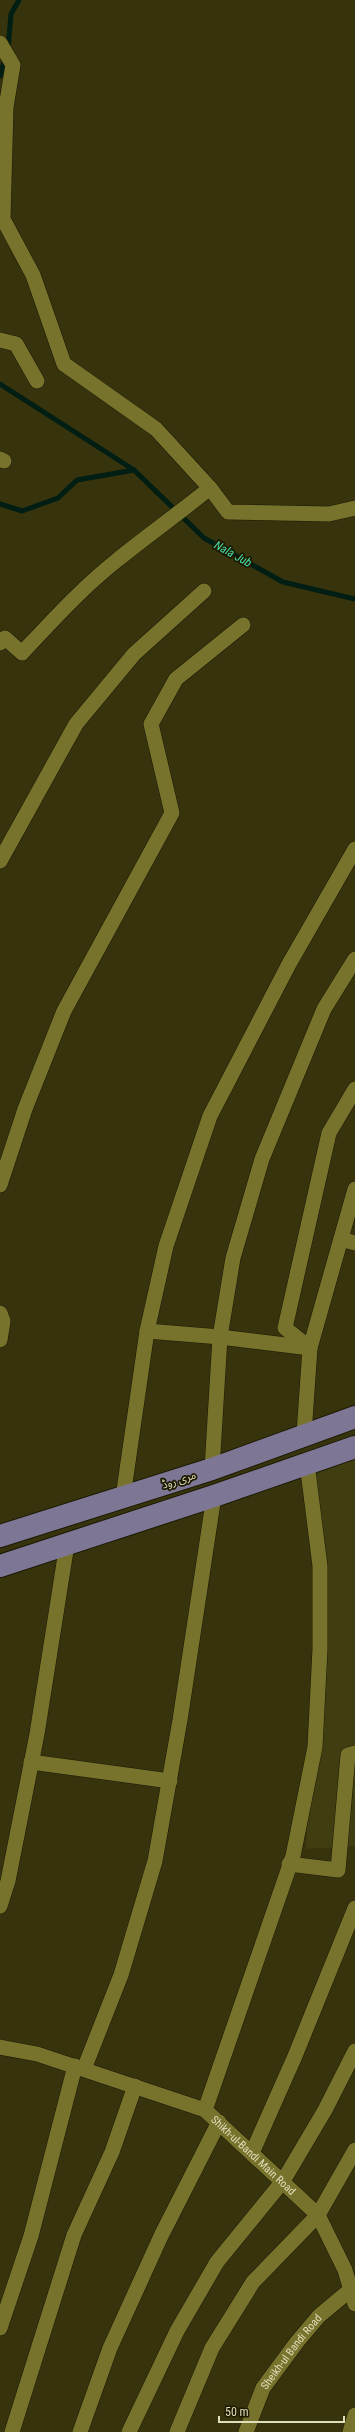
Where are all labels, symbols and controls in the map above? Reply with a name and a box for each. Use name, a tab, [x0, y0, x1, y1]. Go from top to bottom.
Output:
water label: Nala Jub	[212, 538, 254, 570]
street label: مری روڈ	[160, 1468, 198, 1492]
street label: Shikh-ul-Bandi Main Road	[209, 2113, 298, 2197]
street label: Sheikh-ul Bandi Road	[258, 2312, 324, 2392]
scale bar	[219, 2398, 344, 2424]
text: 50 m	[225, 2405, 249, 2419]

